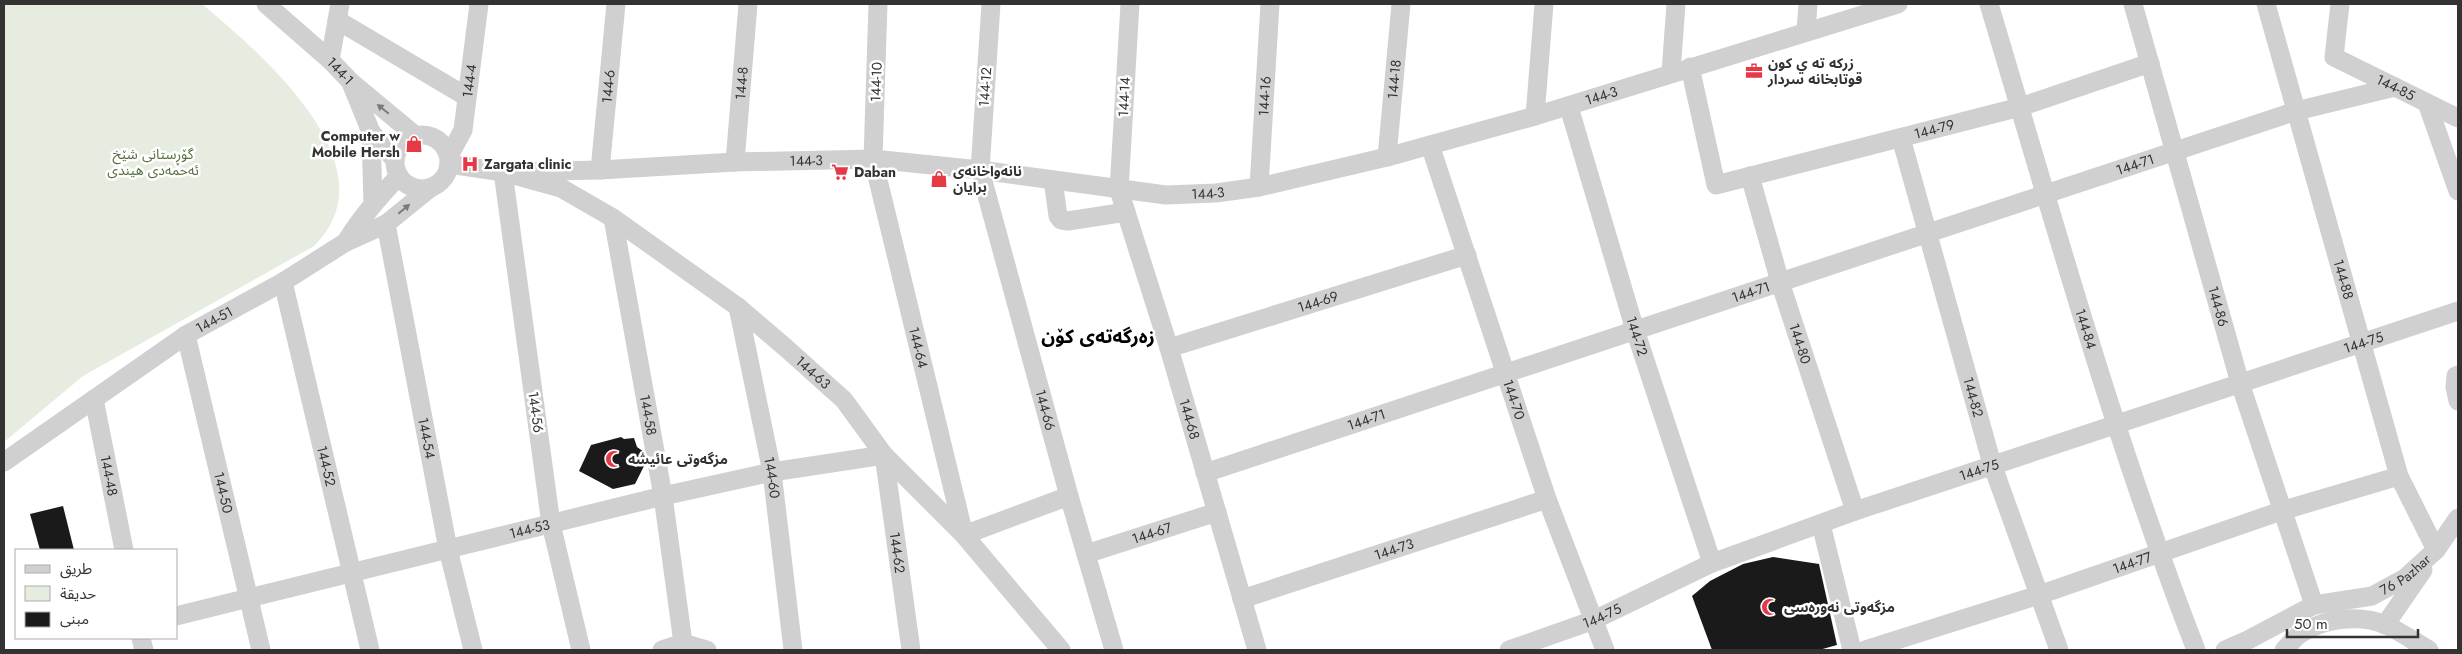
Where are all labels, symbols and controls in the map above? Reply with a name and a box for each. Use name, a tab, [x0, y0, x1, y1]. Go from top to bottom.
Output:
street label: 144-1	[322, 52, 359, 89]
place label: زركه ته ي كون قوتابخانه سردار	[1767, 53, 1862, 89]
street label: 144-18	[1382, 59, 1406, 100]
office icon: زركه ته ي كون قوتابخانه سردار	[1744, 61, 1764, 81]
street label: 144-10	[865, 62, 887, 102]
street label: 144-4	[457, 63, 481, 99]
street label: 144-8	[730, 66, 753, 101]
street label: 144-12	[974, 66, 996, 108]
street label: 144-6	[596, 69, 620, 104]
street label: 144-85	[2373, 69, 2419, 105]
street label: 144-14	[1113, 76, 1135, 118]
street label: 144-16	[1253, 76, 1276, 117]
street label: 144-3	[1582, 81, 1620, 110]
one-way arrow	[378, 103, 390, 115]
street label: 144-79	[1912, 114, 1956, 144]
place label: Computer w Mobile Hersh	[312, 126, 400, 162]
shop icon: Computer w Mobile Hersh	[404, 134, 424, 154]
park label: گۆڕستانی شێخ ئەحمەدی هیندی	[107, 144, 199, 180]
street label: 144-71	[2113, 149, 2157, 180]
street label: 144-3	[789, 150, 823, 171]
hospital icon: Zargata clinic	[460, 154, 480, 174]
place label: Zargata clinic	[484, 154, 572, 174]
place label: نانەواخانەی برایان	[953, 161, 1022, 197]
supermarket icon: Daban	[830, 162, 850, 182]
place label: Daban	[854, 162, 896, 182]
shop icon: نانەواخانەی برایان	[929, 169, 949, 189]
street label: 144-3	[1191, 182, 1226, 204]
one-way arrow	[397, 204, 410, 215]
street label: 144-88	[2328, 257, 2359, 302]
street label: 144-71	[1729, 276, 1773, 308]
street label: 144-86	[2203, 284, 2234, 329]
street label: 144-69	[1295, 286, 1341, 317]
street label: 144-51	[192, 301, 236, 338]
street label: 144-84	[2070, 306, 2102, 352]
street label: 144-72	[1621, 314, 1653, 359]
street label: 144-80	[1784, 321, 1816, 367]
district label: زەرگەتەی کۆن	[1041, 323, 1155, 350]
street label: 144-64	[904, 325, 933, 370]
street label: 144-75	[2341, 326, 2386, 358]
street label: 144-63	[791, 351, 835, 394]
street label: 144-82	[1958, 375, 1989, 420]
street label: 144-70	[1498, 377, 1530, 422]
street label: 144-66	[1030, 387, 1061, 433]
street label: 144-56	[523, 390, 549, 434]
street label: 144-58	[635, 393, 662, 437]
street label: 144-68	[1174, 396, 1205, 442]
street label: 144-71	[1345, 404, 1388, 435]
street label: 144-54	[413, 416, 441, 460]
street label: 144-52	[312, 443, 341, 488]
mosque icon: مزگەوتی عائیشە	[604, 449, 624, 469]
place label: مزگەوتی عائیشە	[628, 449, 728, 469]
street label: 144-48	[95, 453, 123, 498]
street label: 144-75	[1956, 454, 2002, 486]
street label: 144-60	[759, 455, 785, 500]
street label: 144-50	[209, 470, 238, 515]
street label: 144-53	[507, 514, 552, 544]
street label: 144-67	[1129, 517, 1175, 549]
street label: 144-62	[885, 531, 910, 575]
street label: 144-73	[1372, 533, 1417, 565]
street label: 144-77	[2110, 546, 2155, 579]
legend	[15, 549, 178, 639]
street label: 76 Pazhar	[2376, 549, 2435, 600]
text: طريق	[60, 558, 92, 580]
text: حديقة	[60, 583, 96, 605]
mosque icon: مزگەوتی نەورەسی	[1760, 597, 1780, 617]
place label: مزگەوتی نەورەسی	[1784, 597, 1895, 617]
street label: 144-75	[1580, 598, 1625, 633]
scale bar	[2287, 606, 2418, 638]
text: مبنى	[60, 608, 89, 630]
text: 50 m	[2294, 613, 2328, 635]

